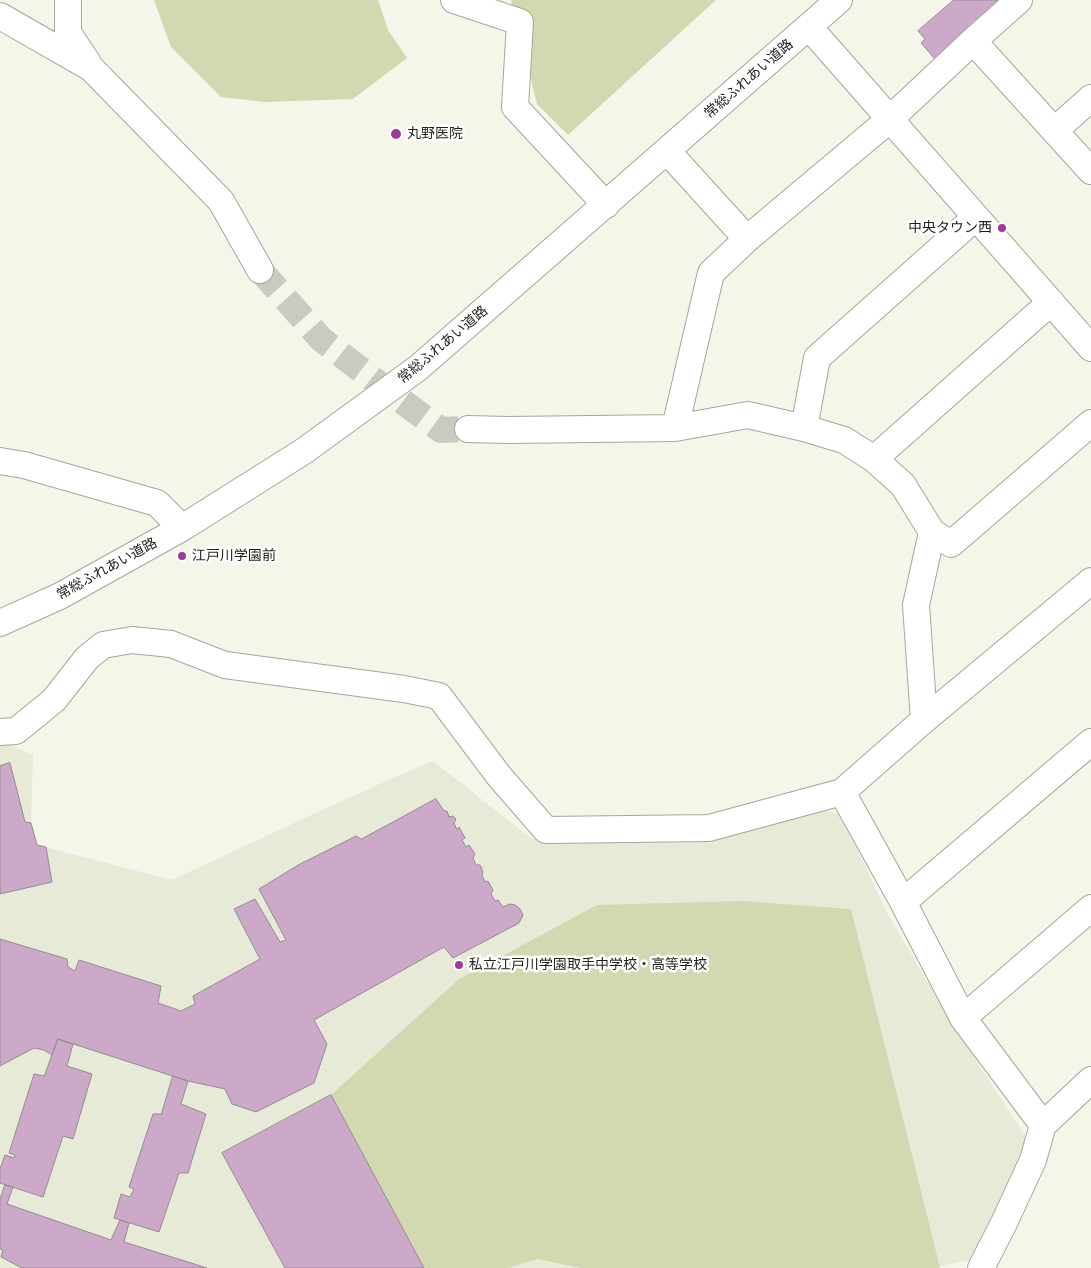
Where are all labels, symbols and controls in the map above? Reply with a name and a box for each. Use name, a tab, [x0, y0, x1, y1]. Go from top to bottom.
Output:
street label: 常総ふれあい道路	[701, 36, 797, 122]
place label: 丸野医院	[407, 126, 463, 142]
marker: 丸野医院	[389, 127, 403, 141]
place label: 中央タウン西	[908, 220, 992, 236]
marker: 中央タウン西	[996, 222, 1008, 234]
street label: 常総ふれあい道路	[395, 303, 491, 387]
street label: 常総ふれあい道路	[54, 535, 160, 603]
place label: 江戸川学園前	[192, 548, 276, 564]
marker: 江戸川学園前	[176, 550, 188, 562]
place label: 私立江戸川学園取手中学校・高等学校	[469, 957, 707, 973]
marker: 私立江戸川学園取手中学校・高等学校	[453, 959, 465, 971]

